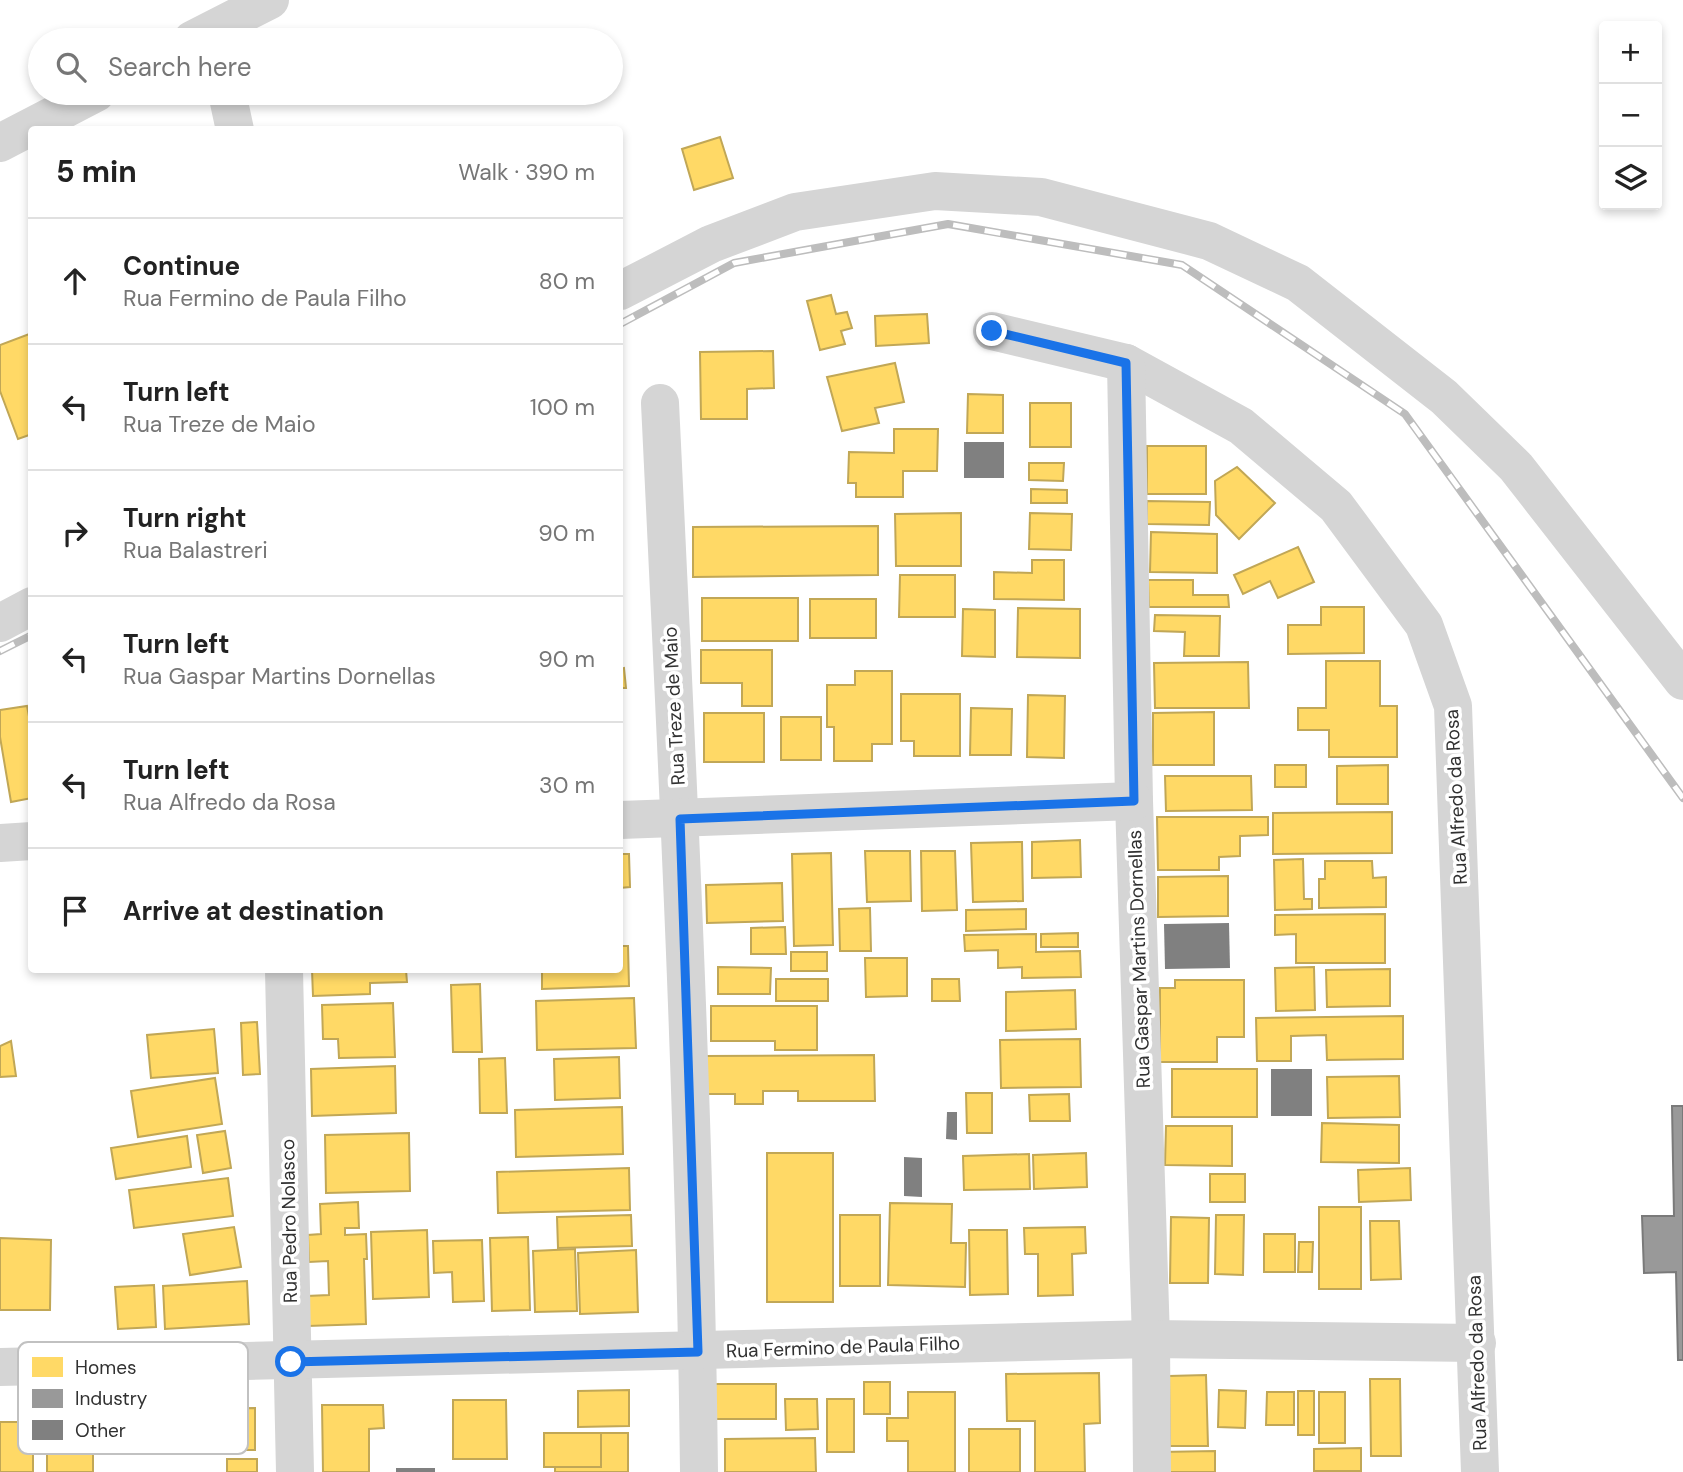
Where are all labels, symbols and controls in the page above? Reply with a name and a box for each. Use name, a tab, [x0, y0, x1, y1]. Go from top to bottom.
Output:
map controls	[1599, 21, 1662, 210]
button: +	[1599, 21, 1662, 84]
search box	[28, 28, 623, 105]
icon: search	[52, 48, 90, 86]
text: Search here	[108, 50, 251, 84]
button: −	[1599, 84, 1662, 147]
button: layers	[1599, 147, 1662, 210]
text: 5 min	[56, 152, 137, 191]
text: Walk · 390 m	[458, 157, 595, 187]
text: Continue	[123, 249, 240, 283]
icon: ahead	[56, 262, 94, 300]
text: 80 m	[539, 266, 595, 296]
text: Rua Fermino de Paula Filho	[123, 283, 407, 313]
route end	[976, 315, 1007, 346]
text: Turn left	[123, 375, 230, 409]
icon: left	[56, 388, 94, 426]
text: 100 m	[530, 392, 595, 422]
text: Rua Treze de Maio	[123, 409, 316, 439]
text: Turn right	[123, 501, 247, 535]
icon: right	[56, 514, 94, 552]
text: 90 m	[538, 518, 595, 548]
text: Rua Balastreri	[123, 535, 268, 565]
street label: Rua Treze de Maio	[657, 626, 691, 786]
text: Turn left	[123, 627, 230, 661]
icon: left	[56, 640, 94, 678]
text: 90 m	[538, 644, 595, 674]
text: Rua Gaspar Martins Dornellas	[123, 661, 436, 691]
street label: Rua Alfredo da Rosa	[1439, 709, 1473, 885]
text: Turn left	[123, 753, 230, 787]
icon: left	[56, 766, 94, 804]
text: 30 m	[539, 770, 595, 800]
text: Rua Alfredo da Rosa	[123, 787, 336, 817]
street label: Rua Gaspar Martins Dornellas	[1122, 829, 1156, 1089]
icon: arrive	[56, 892, 94, 930]
text: Arrive at destination	[123, 894, 384, 928]
street label: Rua Pedro Nolasco	[275, 1139, 303, 1303]
street label: Rua Alfredo da Rosa	[1461, 1275, 1493, 1451]
street label: Rua Fermino de Paula Filho	[726, 1330, 960, 1364]
legend	[18, 1342, 248, 1454]
route start	[275, 1346, 306, 1377]
text: Homes	[75, 1355, 136, 1380]
text: Industry	[75, 1386, 148, 1411]
text: Other	[75, 1418, 126, 1443]

